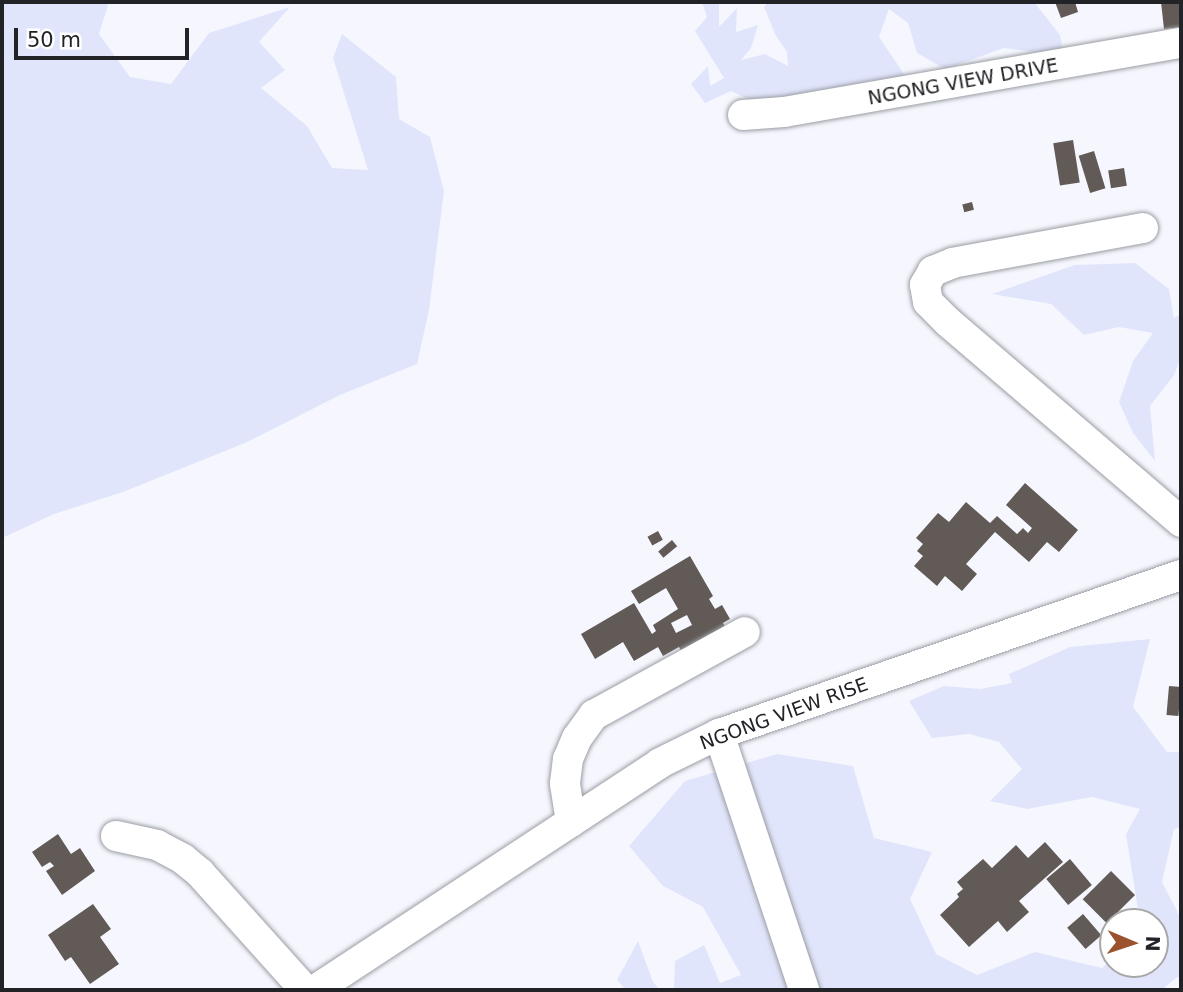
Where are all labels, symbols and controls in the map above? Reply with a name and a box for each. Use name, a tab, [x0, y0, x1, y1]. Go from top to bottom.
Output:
scale bar	[18, 14, 192, 58]
text: 50 m	[27, 28, 81, 52]
street label: NGONG VIEW DRIVE	[866, 54, 1060, 110]
street label: NGONG VIEW RISE	[697, 673, 871, 755]
north arrow	[1099, 908, 1169, 978]
text: N	[1142, 935, 1164, 952]

